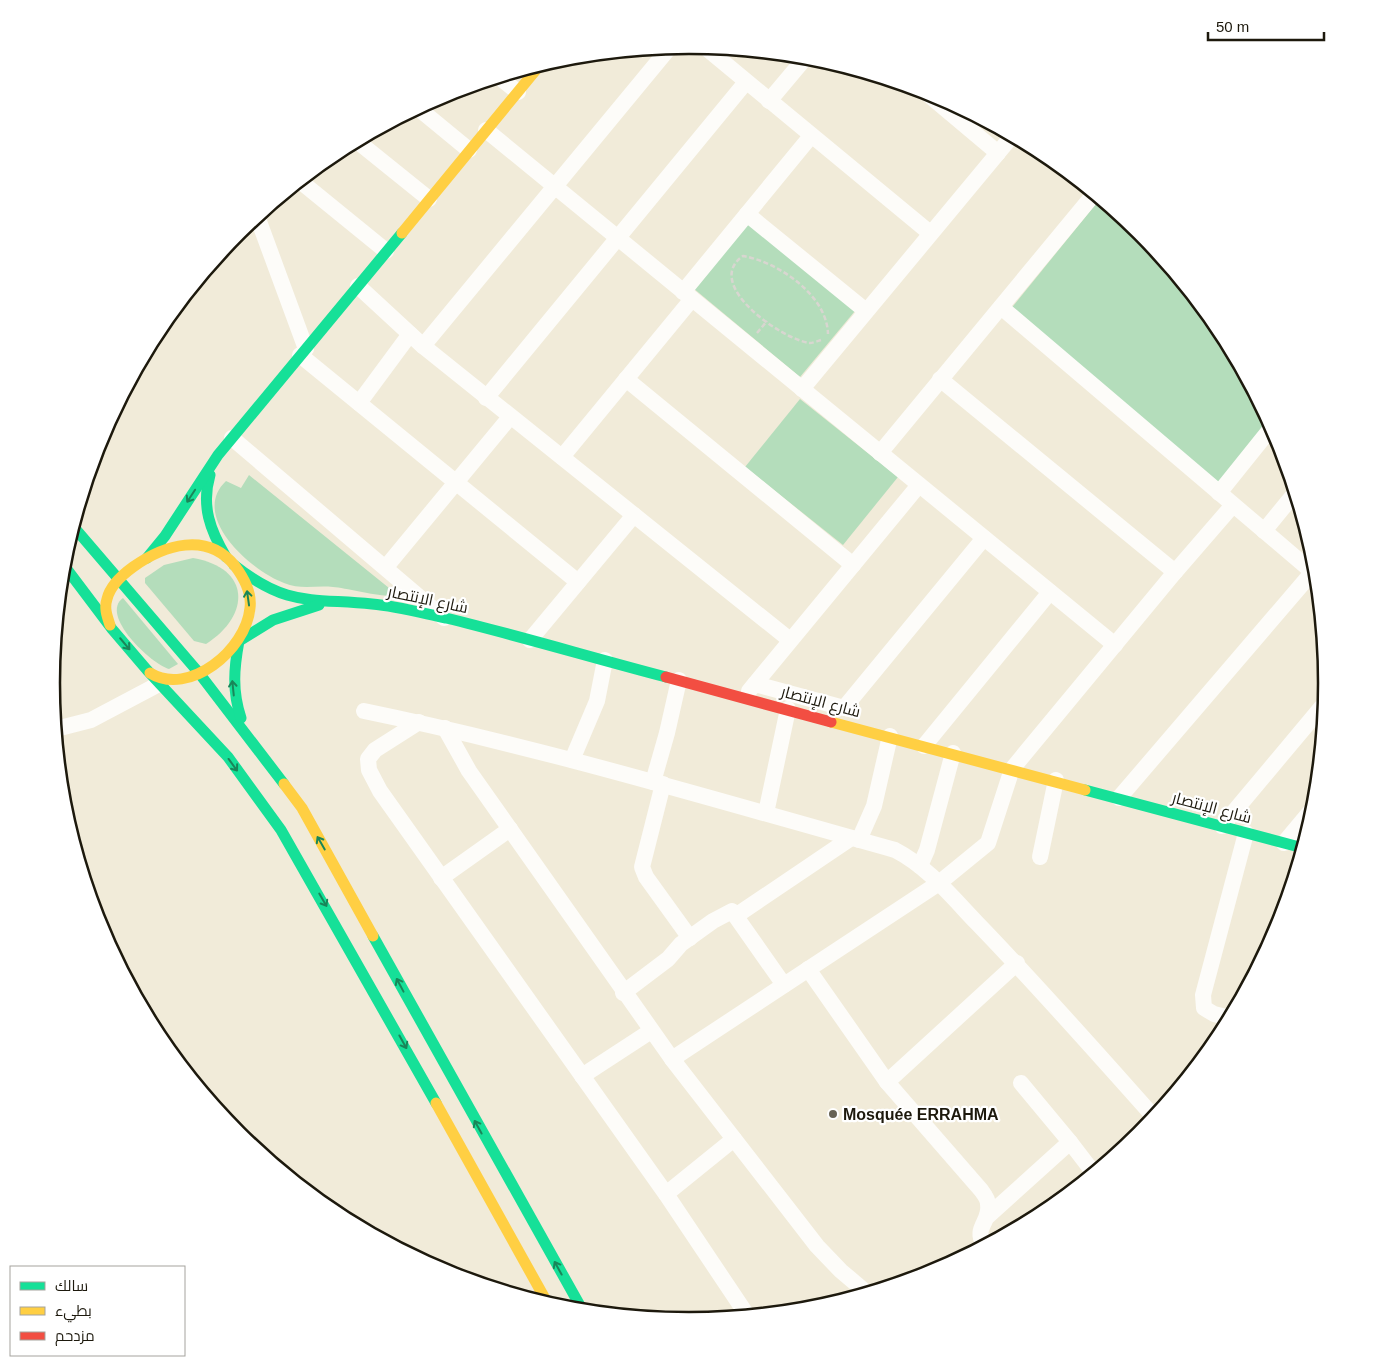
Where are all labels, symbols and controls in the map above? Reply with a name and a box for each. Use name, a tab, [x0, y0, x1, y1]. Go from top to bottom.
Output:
scale bar	[1208, 10, 1324, 42]
text: 50 m	[1216, 18, 1249, 35]
one-way arrow	[186, 489, 196, 503]
street label: شارع الإنتصار	[385, 582, 470, 619]
one-way arrow	[243, 590, 253, 606]
one-way arrow	[119, 637, 130, 650]
one-way arrow	[228, 680, 238, 696]
street label: شارع الإنتصار	[778, 682, 862, 723]
one-way arrow	[228, 758, 239, 771]
street label: شارع الإنتصار	[1169, 788, 1253, 829]
one-way arrow	[316, 835, 326, 850]
one-way arrow	[318, 893, 328, 907]
one-way arrow	[395, 977, 405, 992]
one-way arrow	[398, 1034, 408, 1048]
place label: Mosquée ERRAHMA	[843, 1106, 999, 1123]
marker: Mosquée ERRAHMA	[827, 1108, 839, 1120]
one-way arrow	[473, 1120, 483, 1135]
one-way arrow	[553, 1262, 563, 1276]
legend	[10, 1266, 185, 1356]
text: سالك	[55, 1277, 88, 1294]
text: بطيء	[55, 1302, 92, 1323]
text: مزدحم	[55, 1327, 95, 1346]

